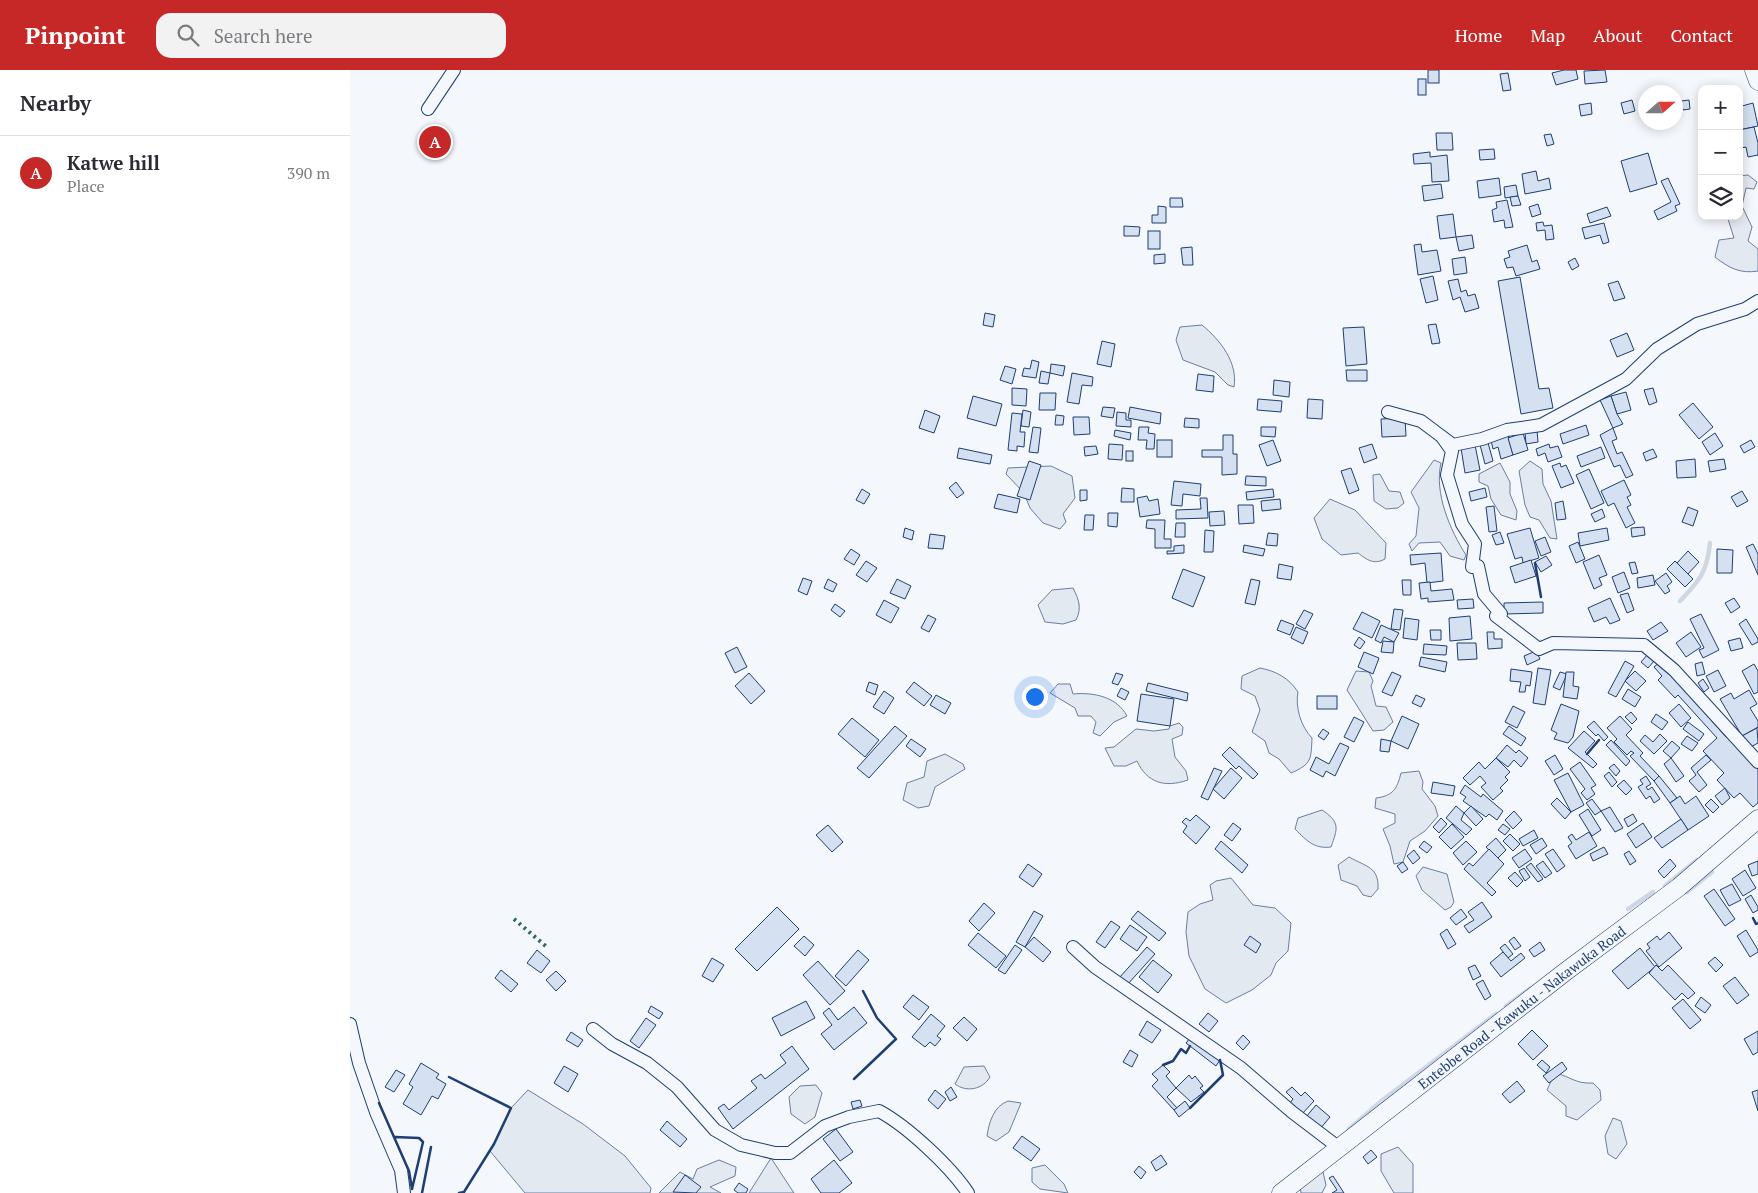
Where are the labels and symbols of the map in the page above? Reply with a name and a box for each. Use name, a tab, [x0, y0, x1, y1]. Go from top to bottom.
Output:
north arrow	[1638, 85, 1683, 130]
pin: A	[419, 123, 451, 161]
your location	[1022, 684, 1048, 710]
street label: Entebbe Road - Kawuku - Nakawuka Road	[1413, 921, 1629, 1093]

